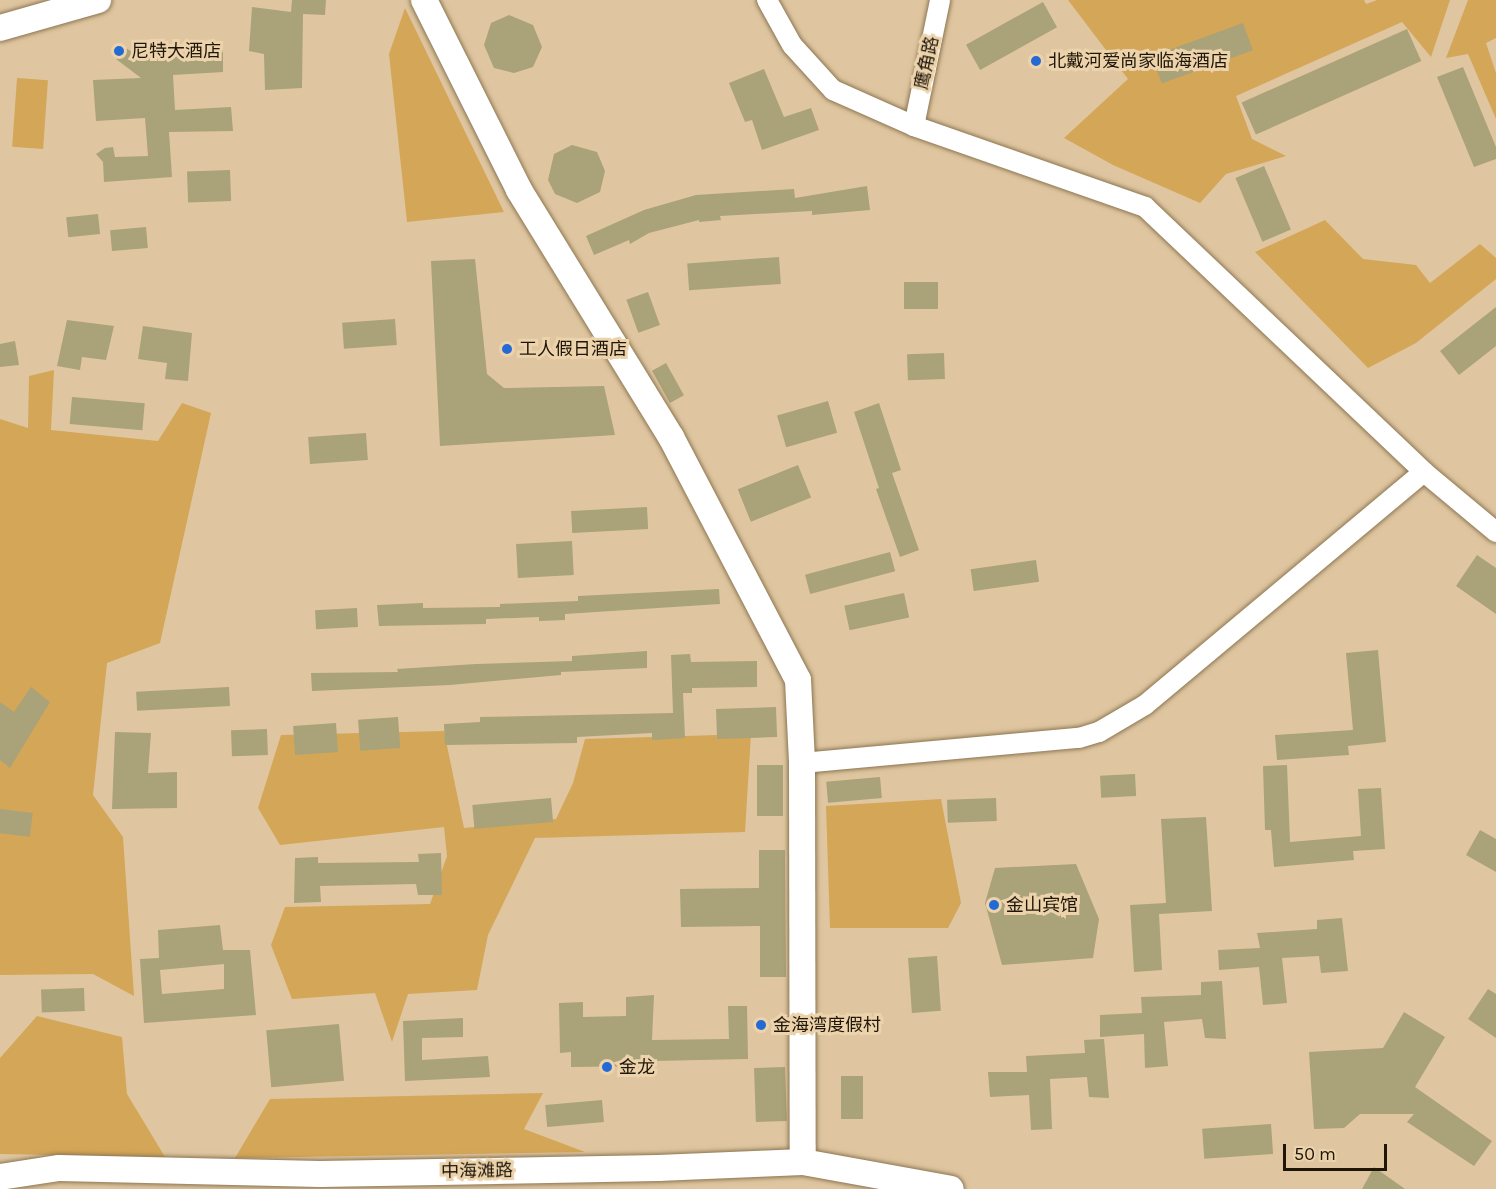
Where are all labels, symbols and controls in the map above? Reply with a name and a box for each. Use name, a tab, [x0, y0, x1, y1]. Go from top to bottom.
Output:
street label: 鹰角路	[911, 34, 943, 92]
place label: 尼特大酒店	[131, 40, 221, 62]
marker: 尼特大酒店	[112, 44, 126, 58]
place label: 北戴河爱尚家临海酒店	[1048, 50, 1228, 72]
marker: 北戴河爱尚家临海酒店	[1029, 54, 1043, 68]
place label: 工人假日酒店	[519, 338, 627, 360]
marker: 工人假日酒店	[500, 342, 514, 356]
place label: 金山宾馆	[1006, 894, 1078, 916]
marker: 金山宾馆	[987, 898, 1001, 912]
place label: 金海湾度假村	[773, 1014, 881, 1036]
marker: 金海湾度假村	[754, 1018, 768, 1032]
place label: 金龙	[619, 1056, 655, 1078]
marker: 金龙	[600, 1060, 614, 1074]
scale bar	[1286, 1132, 1390, 1170]
text: 50 m	[1294, 1143, 1336, 1165]
street label: 中海滩路	[441, 1160, 513, 1182]

